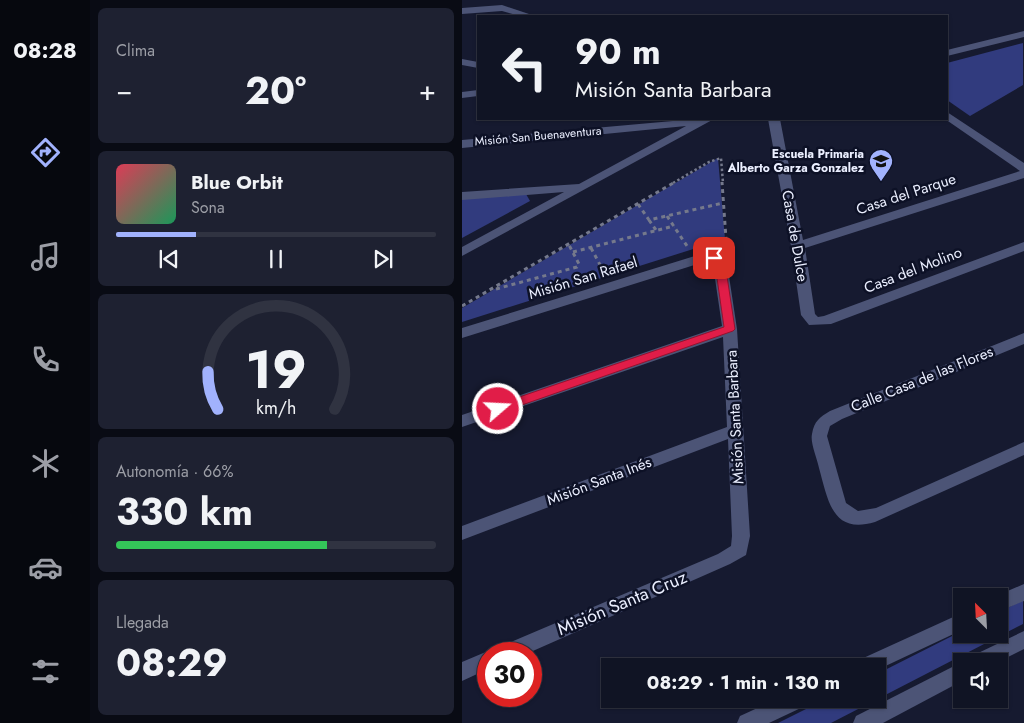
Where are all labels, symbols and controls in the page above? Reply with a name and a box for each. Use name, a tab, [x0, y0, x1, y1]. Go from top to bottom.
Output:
text: 90 m	[575, 27, 661, 77]
text: 08:28	[13, 34, 77, 66]
icon: left	[492, 35, 557, 100]
text: Clima	[116, 39, 155, 62]
text: 20°	[245, 63, 306, 118]
text: −	[116, 70, 133, 111]
text: +	[419, 70, 436, 111]
text: Misión Santa Barbara	[575, 73, 772, 105]
street label: Misión San Buenaventura	[474, 121, 602, 151]
icon: directions	[28, 135, 63, 170]
place label: Escuela Primaria Alberto Garza Gonzalez	[727, 145, 865, 177]
school or university icon: Escuela Primaria Alberto Garza Gonzalez	[868, 148, 894, 182]
street label: Casa del Parque	[853, 167, 959, 220]
text: Blue Orbit	[191, 169, 283, 196]
street label: Casa de Dulce	[776, 189, 814, 284]
text: Sona	[191, 196, 225, 219]
pin	[693, 237, 735, 279]
icon: music	[28, 239, 63, 274]
street label: Casa del Molino	[861, 241, 965, 299]
icon: arrive	[700, 244, 728, 272]
icon: previous	[155, 245, 183, 273]
icon: pause	[262, 245, 290, 273]
icon: next	[369, 245, 397, 273]
street label: Misión San Rafael	[526, 251, 640, 305]
text: 19	[245, 332, 307, 408]
street label: Calle Casa de las Flores	[848, 340, 996, 418]
icon: phone	[28, 342, 63, 377]
street label: Misión Santa Barbara	[721, 349, 749, 485]
position arrow	[471, 382, 523, 434]
text: km/h	[256, 395, 296, 421]
icon: climate	[28, 446, 63, 481]
street label: Misión Santa Inés	[543, 451, 655, 511]
text: Autonomía · 66%	[116, 460, 234, 483]
text: 330 km	[116, 484, 253, 539]
icon: car	[28, 550, 63, 585]
street label: Misión Santa Cruz	[553, 564, 691, 642]
north arrow	[953, 588, 1008, 642]
map controls	[953, 588, 1008, 708]
text: Llegada	[116, 611, 169, 634]
text: 08:29	[116, 635, 228, 690]
speed limit sign: 30	[477, 642, 542, 707]
button: sound	[953, 653, 1008, 708]
icon: filters	[28, 654, 63, 689]
text: 08:29 · 1 min · 130 m	[647, 669, 840, 696]

